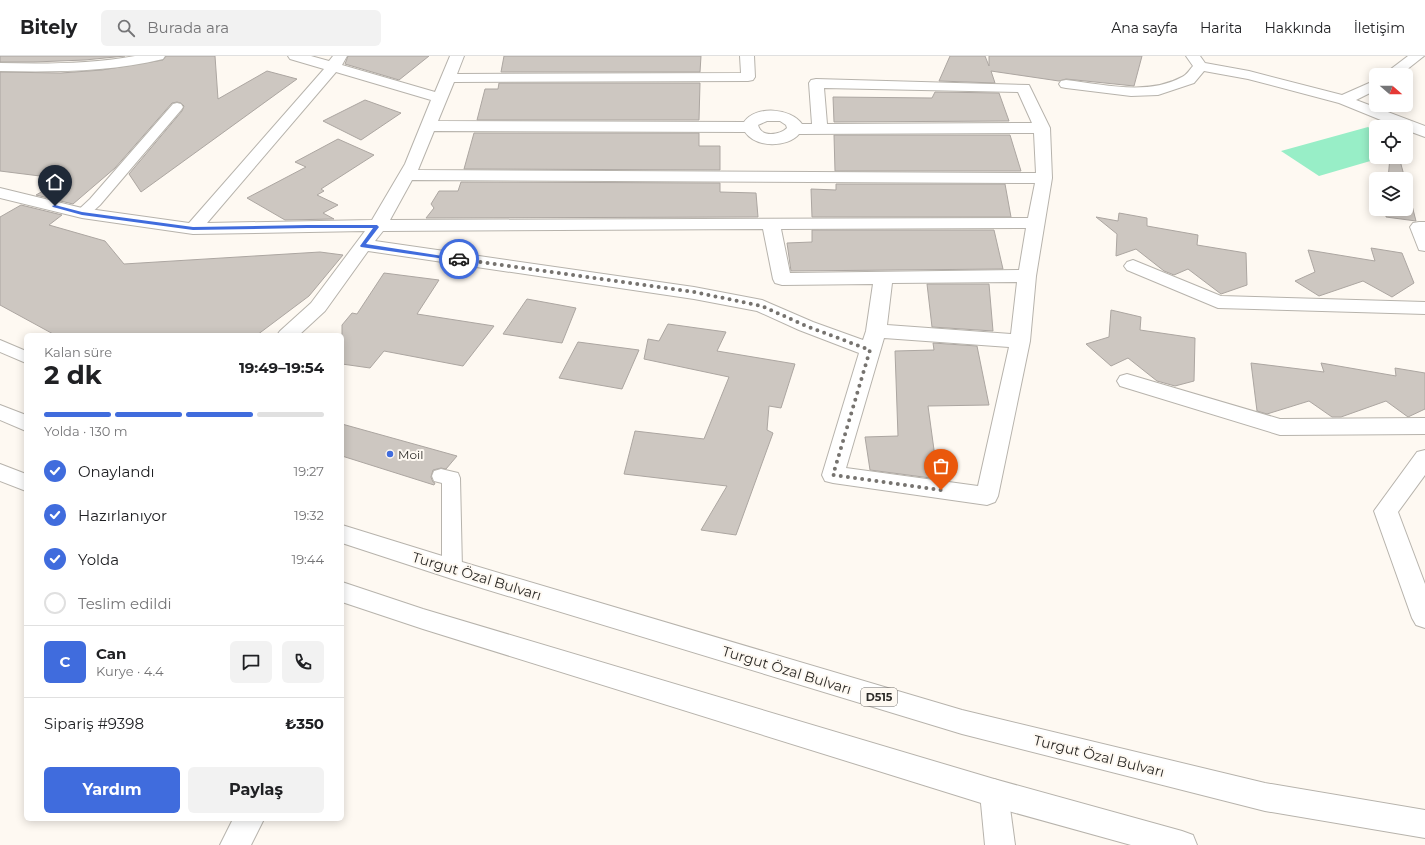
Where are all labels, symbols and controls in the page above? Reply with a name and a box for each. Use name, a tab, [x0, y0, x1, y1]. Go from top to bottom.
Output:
search box	[101, 10, 381, 46]
text: Bitely	[20, 16, 77, 39]
icon: search	[115, 17, 137, 39]
text: Burada ara	[147, 18, 229, 37]
text: Ana sayfa	[1111, 19, 1178, 37]
text: Harita	[1200, 19, 1242, 37]
text: Hakkında	[1264, 19, 1332, 37]
text: İletişim	[1354, 19, 1405, 37]
north arrow	[1369, 68, 1413, 112]
map controls	[1369, 68, 1413, 216]
button: locate	[1369, 120, 1413, 164]
pin	[38, 165, 72, 206]
icon: home	[44, 171, 66, 193]
button: layers	[1369, 172, 1413, 216]
courier	[439, 239, 479, 279]
icon: car	[448, 248, 470, 270]
text: Kalan süre	[44, 344, 112, 360]
text: 19:49–19:54	[239, 358, 324, 377]
text: 2 dk	[44, 359, 102, 391]
text: Yolda · 130 m	[44, 423, 128, 439]
place label: Moil	[398, 447, 423, 462]
marker: Moil	[385, 449, 395, 459]
pin	[924, 449, 958, 490]
icon: bag	[930, 455, 952, 477]
icon: check	[44, 460, 66, 482]
text: Onaylandı	[78, 462, 155, 481]
text: 19:27	[294, 463, 324, 479]
icon: check	[44, 504, 66, 526]
text: Hazırlanıyor	[78, 506, 167, 525]
text: 19:32	[294, 507, 324, 523]
icon: check	[44, 548, 66, 570]
street label: Turgut Özal Bulvarı	[410, 548, 544, 604]
text: Yolda	[78, 550, 119, 569]
text: 19:44	[291, 551, 324, 567]
text: Teslim edildi	[78, 594, 172, 613]
button: chat	[230, 641, 272, 683]
button: phone	[282, 641, 324, 683]
street label: Turgut Özal Bulvarı	[720, 642, 854, 698]
text: Can	[96, 644, 126, 663]
text: C	[60, 652, 70, 671]
text: Kurye · 4.4	[96, 663, 164, 679]
road number: D515	[861, 688, 897, 706]
text: Sipariş #9398	[44, 714, 144, 733]
text: ₺350	[285, 714, 324, 733]
street label: Turgut Özal Bulvarı	[1032, 731, 1166, 781]
button: Yardım	[44, 767, 180, 813]
button: Paylaş	[188, 767, 324, 813]

